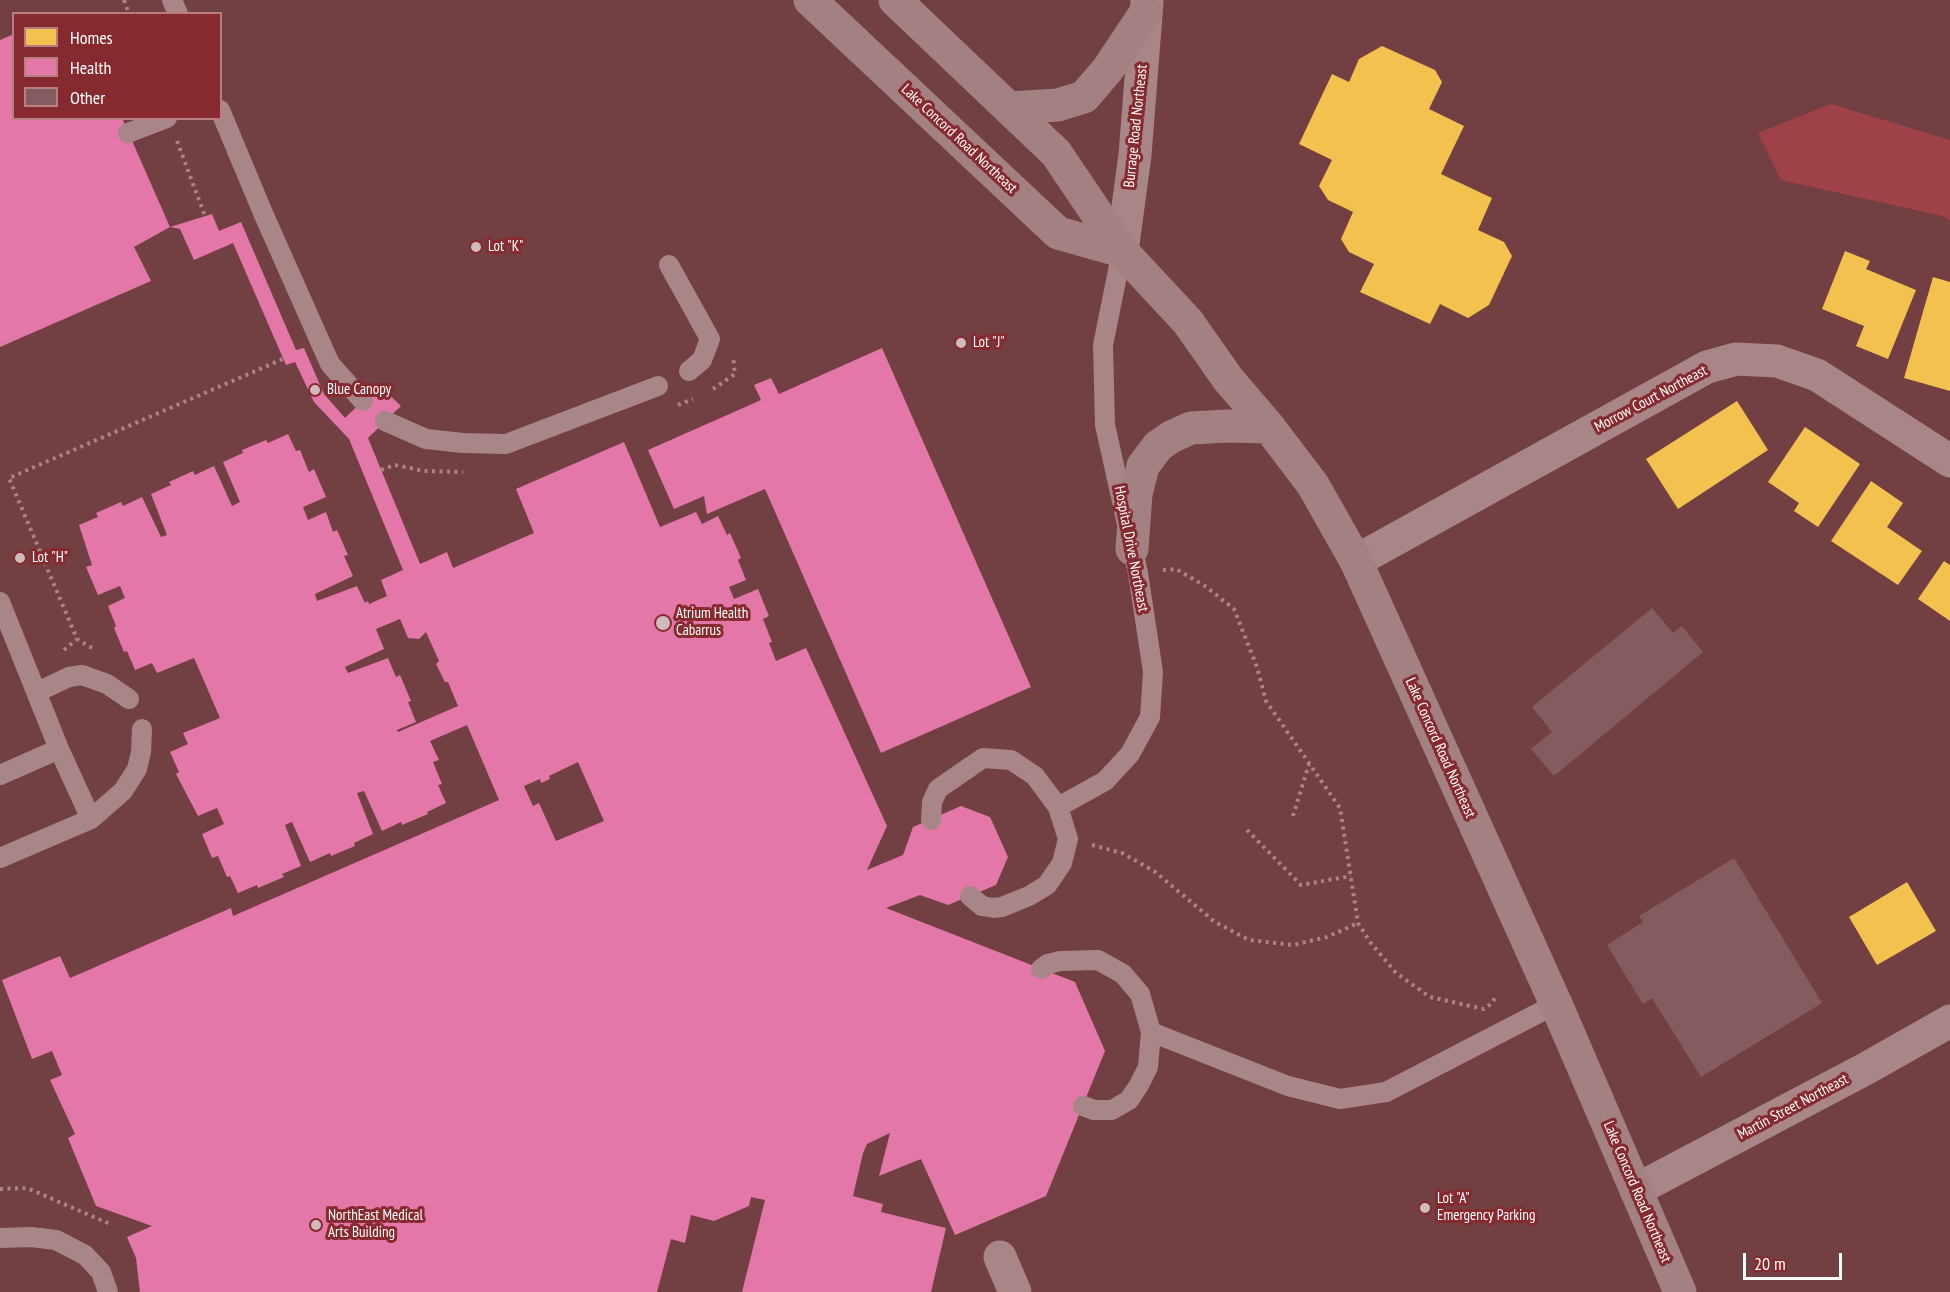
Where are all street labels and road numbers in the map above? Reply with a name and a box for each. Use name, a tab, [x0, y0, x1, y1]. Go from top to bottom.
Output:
street label: Burrage Road Northeast	[1121, 64, 1151, 188]
street label: Lake Concord Road Northeast	[897, 81, 1021, 197]
street label: Morrow Court Northeast	[1592, 362, 1710, 436]
street label: Hospital Drive Northeast	[1110, 485, 1152, 613]
street label: Lake Concord Road Northeast	[1401, 675, 1479, 821]
street label: Martin Street Northeast	[1735, 1070, 1851, 1144]
street label: Lake Concord Road Northeast	[1599, 1119, 1675, 1265]

